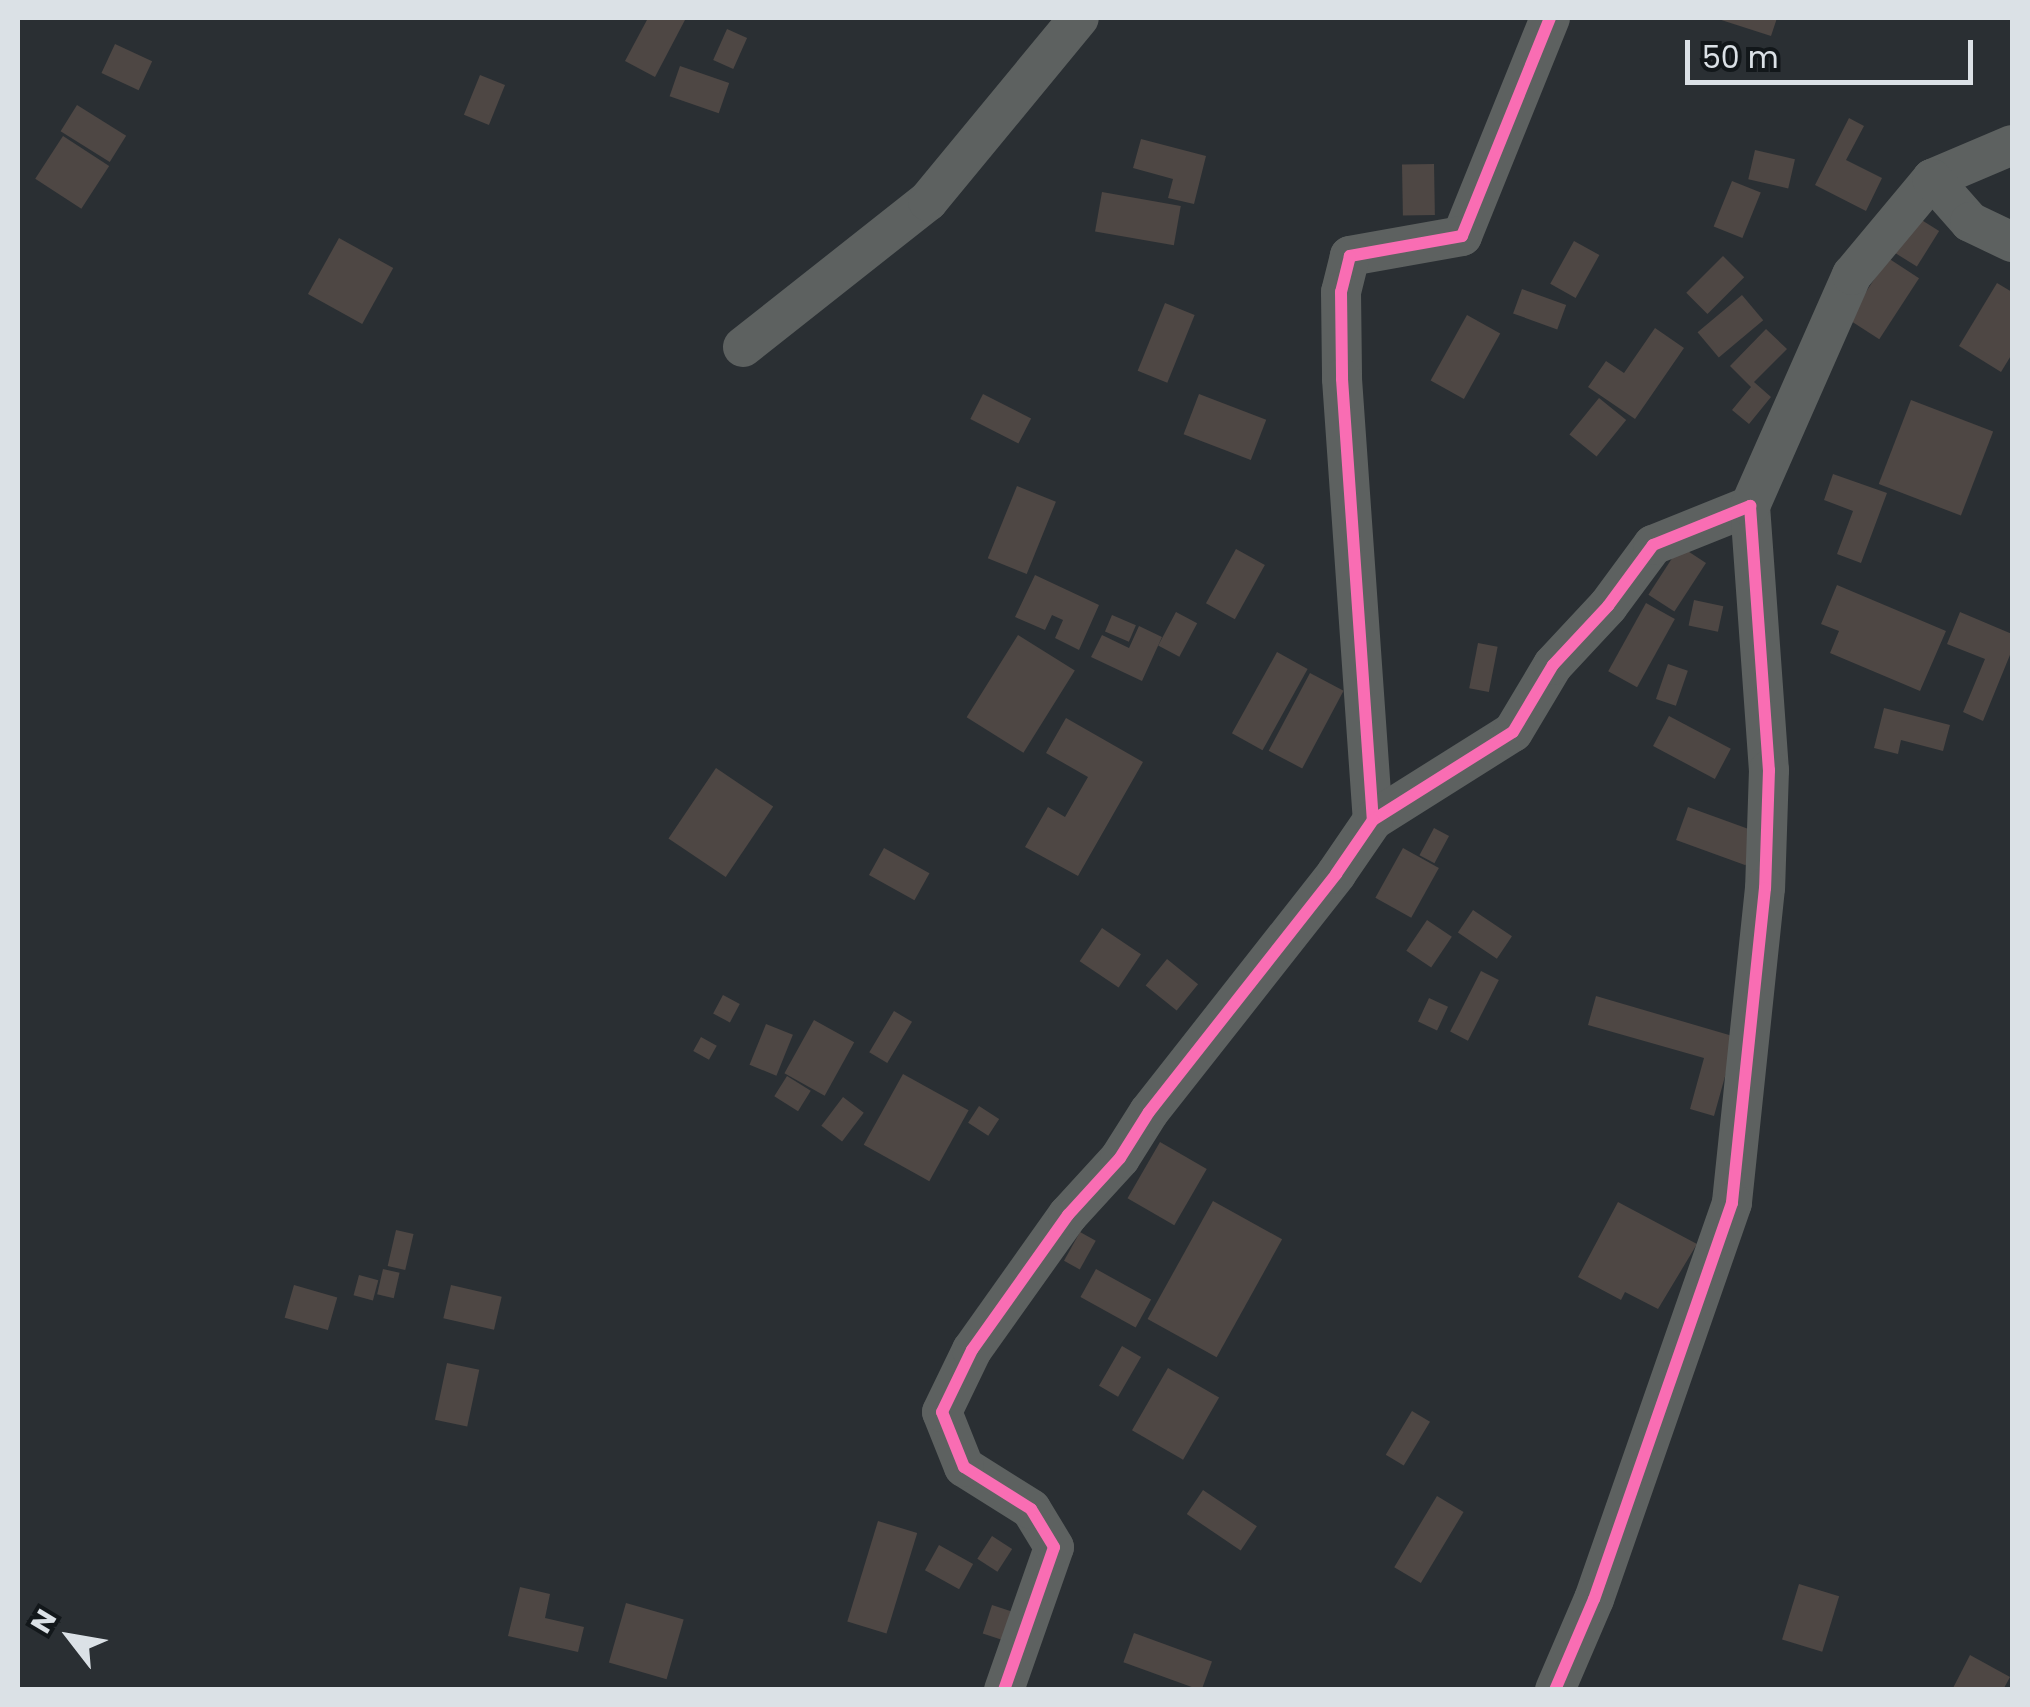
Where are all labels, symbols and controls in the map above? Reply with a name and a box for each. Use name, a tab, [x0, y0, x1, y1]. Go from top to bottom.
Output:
scale bar	[1690, 20, 1978, 82]
text: 50 m	[1702, 36, 1779, 79]
north arrow	[20, 1587, 120, 1687]
text: N	[22, 1602, 66, 1640]

